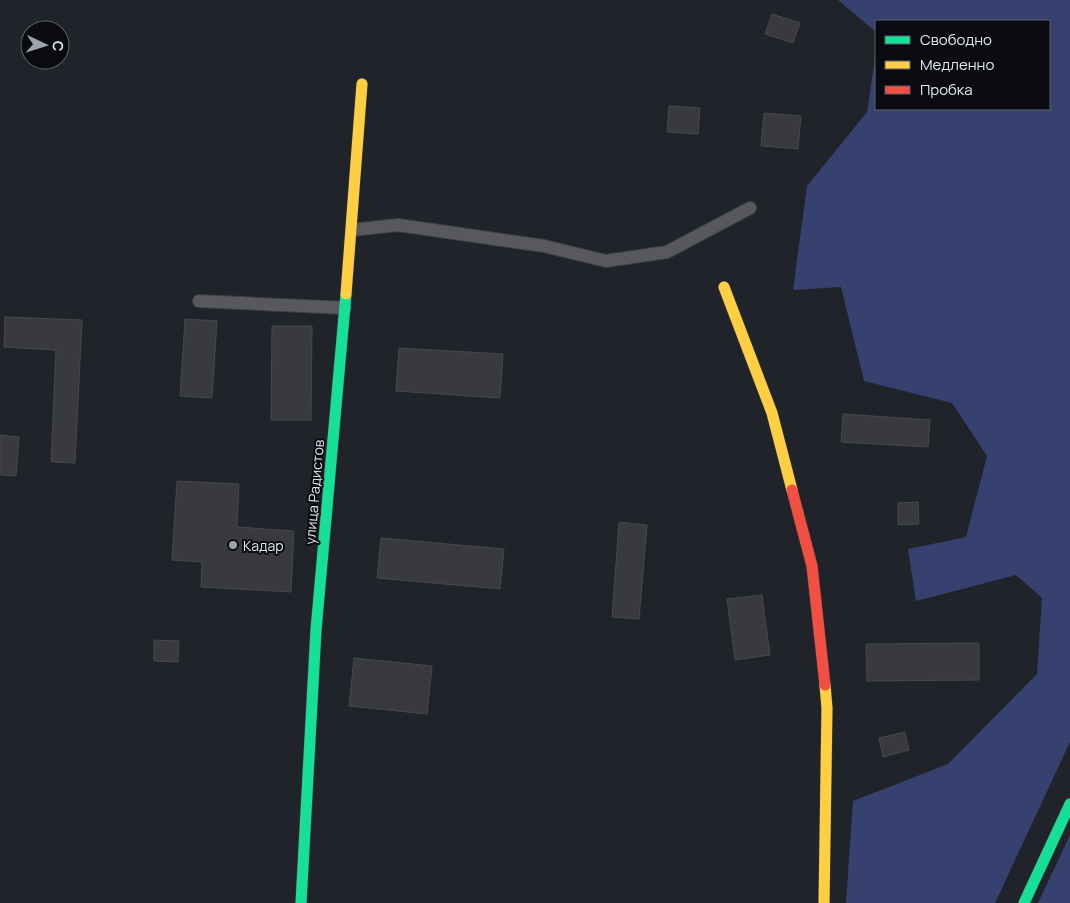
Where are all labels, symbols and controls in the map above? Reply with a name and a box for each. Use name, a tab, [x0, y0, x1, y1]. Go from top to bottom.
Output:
north arrow	[20, 20, 70, 70]
legend	[875, 20, 1050, 110]
text: Свободно	[920, 29, 992, 50]
text: С	[49, 40, 68, 52]
text: Медленно	[920, 54, 994, 75]
text: Пробка	[920, 79, 973, 100]
street label: улица Радистов	[300, 438, 328, 545]
place label: Кадар	[243, 536, 284, 555]
marker: Кадар	[227, 539, 239, 551]

